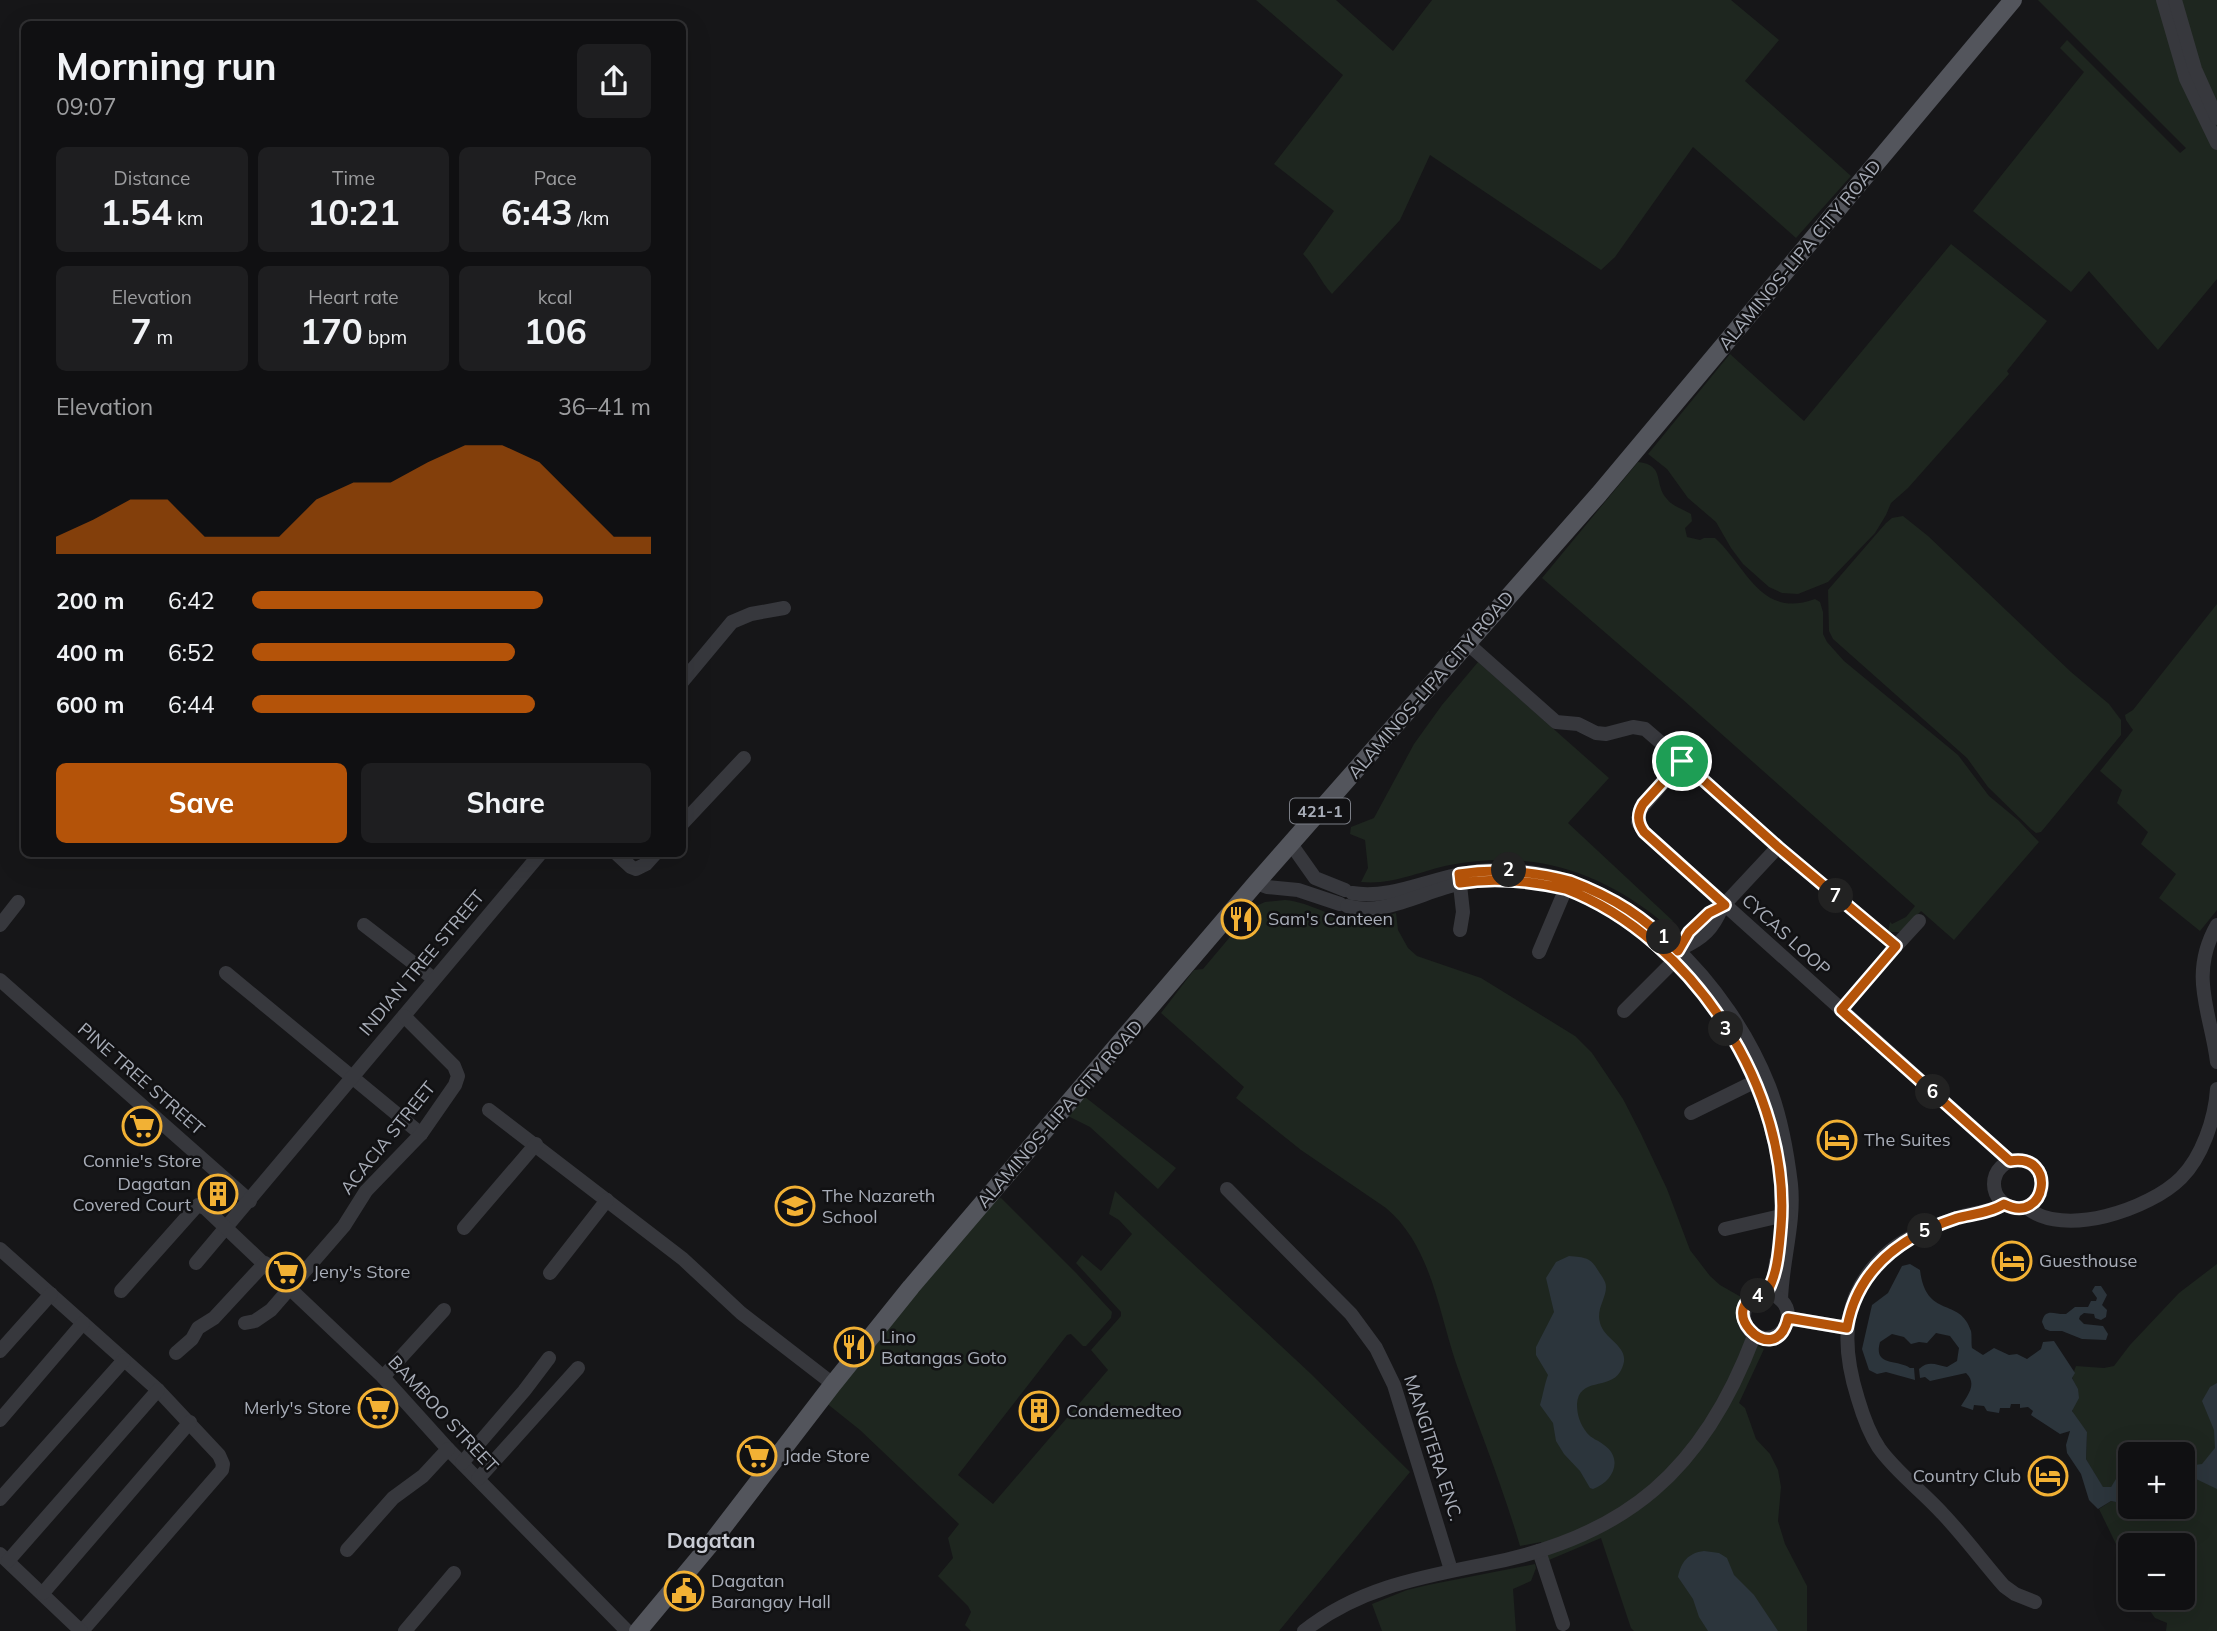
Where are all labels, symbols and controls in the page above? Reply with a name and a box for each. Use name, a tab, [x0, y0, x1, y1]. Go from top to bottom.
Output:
text: Morning run	[56, 42, 277, 90]
button: share	[577, 44, 651, 118]
text: 09:07	[56, 92, 116, 121]
street label: ALAMINOS-LIPA CITY ROAD	[1713, 155, 1886, 355]
text: Distance	[113, 166, 190, 190]
text: Time	[332, 166, 375, 190]
text: Pace	[534, 166, 577, 190]
text: 1.54	[100, 190, 172, 234]
text: 10:21	[307, 190, 400, 234]
text: 6:43	[501, 190, 573, 234]
text: km	[172, 206, 203, 230]
text: /km	[573, 206, 609, 230]
text: Elevation	[112, 285, 192, 309]
text: Heart rate	[308, 285, 399, 309]
text: kcal	[538, 285, 573, 309]
text: 7	[130, 309, 152, 353]
text: 170	[300, 309, 363, 353]
text: 106	[524, 309, 587, 353]
text: m	[152, 325, 173, 349]
text: bpm	[363, 325, 407, 349]
text: Elevation	[56, 392, 153, 421]
text: 36–41 m	[558, 392, 651, 421]
text: 200 m	[56, 586, 124, 615]
text: 6:42	[168, 586, 215, 615]
street label: ALAMINOS-LIPA CITY ROAD	[1343, 586, 1519, 783]
text: 400 m	[56, 638, 124, 667]
text: 6:52	[168, 638, 215, 667]
text: 600 m	[56, 690, 124, 719]
text: 6:44	[168, 690, 215, 719]
pin	[1652, 731, 1712, 791]
icon: arrive	[1663, 742, 1701, 780]
button: Save	[56, 763, 347, 843]
button: Share	[361, 763, 651, 843]
road number: 421-1	[1290, 798, 1350, 824]
pin: 2	[1492, 852, 1526, 888]
text: 2	[1503, 857, 1514, 881]
pin: 7	[1818, 878, 1854, 914]
text: 7	[1830, 883, 1841, 907]
street label: INDIAN TREE STREET	[354, 885, 489, 1040]
street label: CYCAS LOOP	[1737, 889, 1836, 981]
restaurant icon: Sam's Canteen	[1220, 898, 1262, 940]
place label: Sam's Canteen	[1268, 907, 1393, 930]
pin: 1	[1646, 920, 1682, 954]
text: 1	[1658, 924, 1669, 948]
pin: 3	[1708, 1012, 1744, 1046]
street label: ALAMINOS-LIPA CITY ROAD	[972, 1015, 1148, 1212]
text: 3	[1720, 1016, 1731, 1040]
street label: PINE TREE STREET	[73, 1017, 209, 1140]
pin: 6	[1916, 1074, 1951, 1110]
street label: ACACIA STREET	[335, 1076, 440, 1199]
text: 6	[1927, 1079, 1938, 1103]
supermarket icon: Connie's Store	[121, 1105, 163, 1147]
hotel icon: The Suites	[1816, 1119, 1858, 1161]
place label: The Suites	[1864, 1128, 1951, 1151]
place label: Connie's Store	[83, 1149, 201, 1172]
place label: Dagatan Covered Court	[73, 1172, 191, 1216]
building icon: Dagatan Covered Court	[197, 1173, 239, 1215]
place label: The Nazareth School	[822, 1184, 935, 1228]
school or university icon: The Nazareth School	[774, 1185, 816, 1227]
pin: 5	[1908, 1214, 1942, 1248]
text: 5	[1919, 1218, 1930, 1242]
hotel icon: Guesthouse	[1991, 1240, 2033, 1282]
place label: Guesthouse	[2039, 1249, 2137, 1272]
supermarket icon: Jeny's Store	[265, 1251, 307, 1293]
place label: Jeny's Store	[313, 1260, 410, 1283]
pin: 4	[1740, 1278, 1776, 1314]
text: 4	[1752, 1283, 1763, 1307]
place label: Lino Batangas Goto	[881, 1325, 1007, 1369]
restaurant icon: Lino Batangas Goto	[833, 1326, 875, 1368]
street label: BAMBOO STREET	[383, 1350, 504, 1477]
street label: MANGITERA ENC.	[1399, 1372, 1468, 1524]
supermarket icon: Merly's Store	[357, 1387, 399, 1429]
building icon: Condemedteo	[1018, 1390, 1060, 1432]
place label: Merly's Store	[244, 1396, 351, 1419]
place label: Condemedteo	[1066, 1399, 1182, 1422]
supermarket icon: Jade Store	[736, 1435, 778, 1477]
map controls	[2118, 1442, 2195, 1610]
button: +	[2118, 1442, 2195, 1519]
place label: Jade Store	[784, 1444, 870, 1467]
hotel icon: Country Club	[2027, 1455, 2069, 1497]
place label: Country Club	[1913, 1464, 2021, 1487]
district label: Dagatan	[667, 1527, 755, 1553]
button: −	[2118, 1533, 2195, 1610]
place label: Dagatan Barangay Hall	[711, 1569, 831, 1613]
public building icon: Dagatan Barangay Hall	[663, 1570, 705, 1612]

